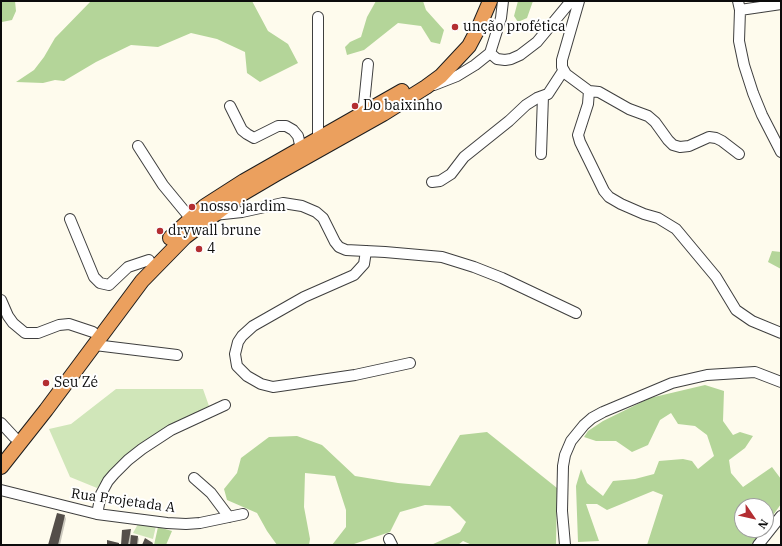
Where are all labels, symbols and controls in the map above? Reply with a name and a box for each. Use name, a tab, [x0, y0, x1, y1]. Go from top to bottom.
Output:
place label: unção profética	[463, 19, 566, 35]
marker: unção profética	[450, 22, 460, 32]
place label: Do baixinho	[363, 98, 442, 114]
marker: Do baixinho	[350, 101, 360, 111]
place label: nosso jardim	[200, 199, 286, 215]
marker: nosso jardim	[187, 202, 197, 212]
place label: drywall brune	[168, 223, 261, 239]
marker: drywall brune	[155, 226, 165, 236]
place label: 4	[207, 241, 215, 257]
marker: 4	[194, 244, 204, 254]
place label: Seu Zé	[54, 375, 98, 391]
marker: Seu Zé	[41, 378, 51, 388]
street label: Rua Projetada A	[70, 485, 176, 517]
north arrow	[734, 498, 774, 538]
text: N	[755, 517, 771, 532]

